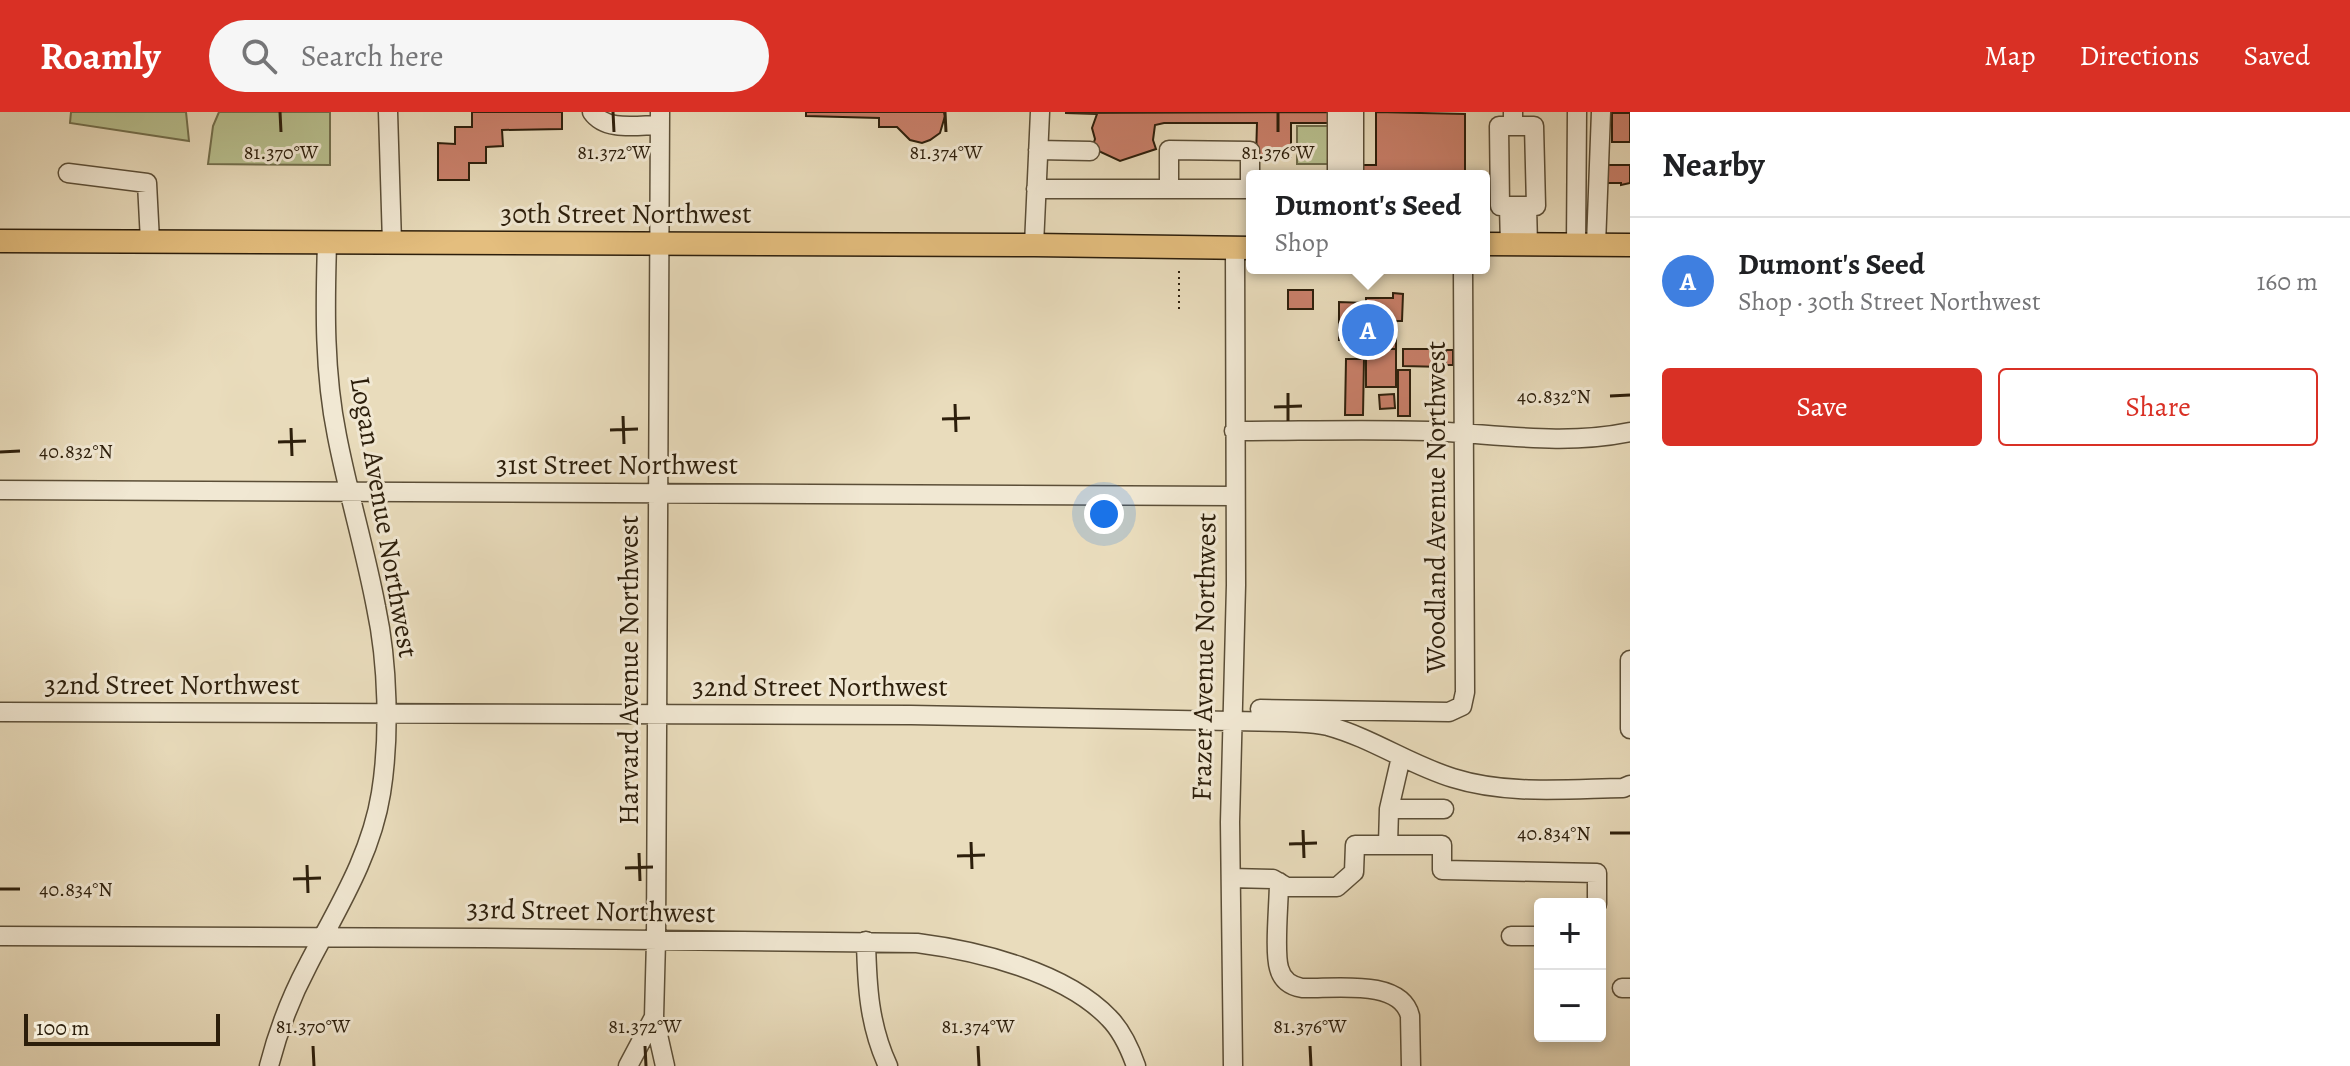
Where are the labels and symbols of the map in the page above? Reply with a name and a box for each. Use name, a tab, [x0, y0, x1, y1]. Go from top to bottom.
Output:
text: 81.370°W	[244, 139, 319, 166]
text: 81.372°W	[577, 139, 651, 166]
text: 81.374°W	[909, 139, 983, 166]
text: 81.376°W	[1241, 139, 1315, 166]
street label: 30th Street Northwest	[501, 195, 751, 233]
pin: A	[1342, 300, 1394, 360]
street label: Woodland Avenue Northwest	[1417, 341, 1455, 674]
street label: Logan Avenue Northwest	[341, 373, 427, 661]
text: 40.832°N	[1517, 383, 1591, 410]
text: 40.832°N	[39, 438, 113, 465]
street label: 31st Street Northwest	[496, 446, 738, 484]
your location	[1084, 494, 1124, 534]
street label: Frazer Avenue Northwest	[1182, 513, 1226, 801]
street label: Harvard Avenue Northwest	[610, 515, 648, 825]
street label: 32nd Street Northwest	[44, 666, 300, 704]
street label: 32nd Street Northwest	[692, 668, 948, 706]
text: 40.834°N	[1517, 820, 1591, 847]
text: 40.834°N	[39, 876, 113, 903]
street label: 33rd Street Northwest	[466, 890, 716, 932]
scale bar	[24, 1010, 220, 1046]
text: 81.370°W	[276, 1013, 351, 1040]
text: 81.372°W	[608, 1013, 682, 1040]
text: 81.374°W	[941, 1013, 1015, 1040]
text: 81.376°W	[1273, 1013, 1347, 1040]

